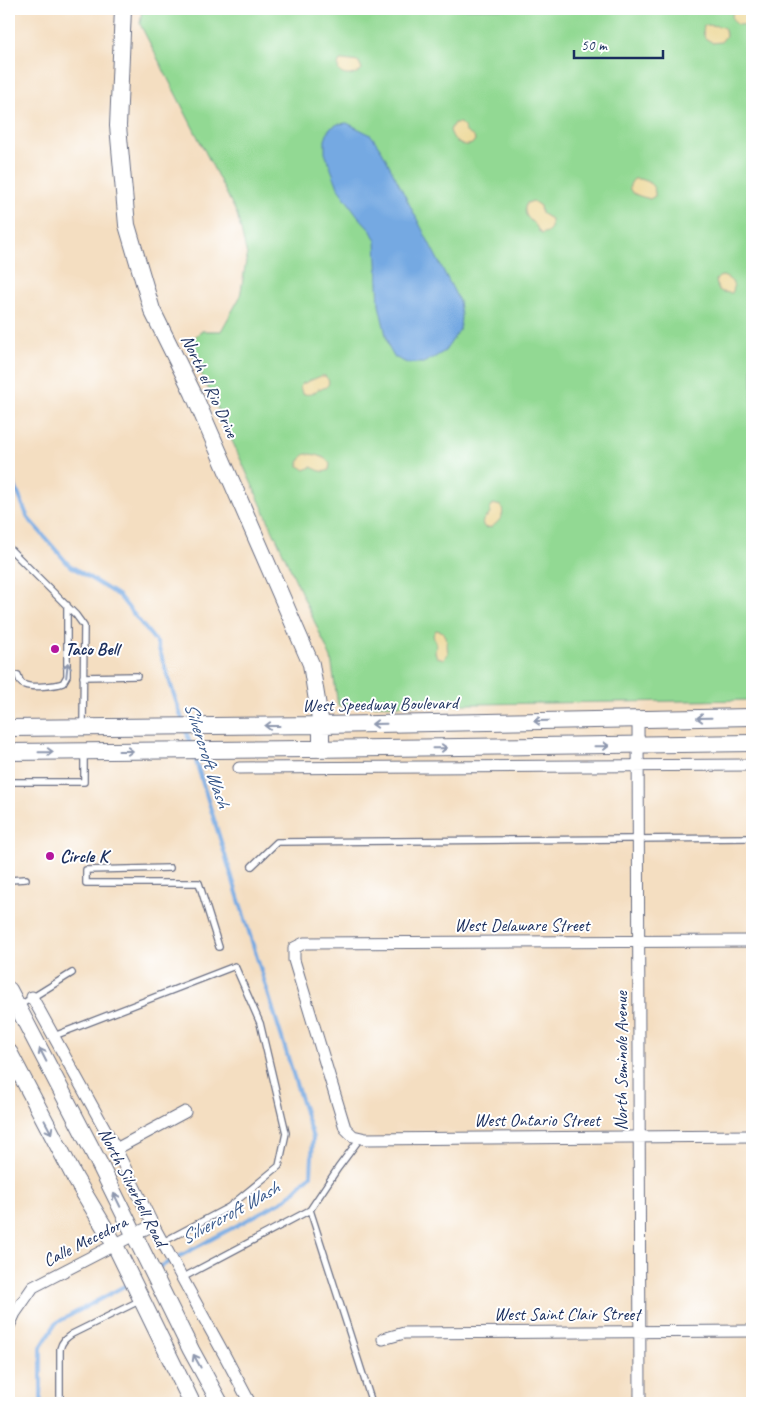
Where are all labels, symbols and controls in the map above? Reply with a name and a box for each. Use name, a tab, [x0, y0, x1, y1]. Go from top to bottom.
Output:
scale bar	[574, 28, 662, 60]
text: 50 m	[581, 36, 608, 55]
street label: North el Rio Drive	[177, 331, 244, 442]
place label: Taco Bell	[65, 638, 123, 660]
marker: Taco Bell	[49, 643, 61, 655]
one-way arrow	[62, 662, 72, 678]
street label: West Speedway Boulevard	[302, 692, 461, 716]
water label: Silvercroft Wash	[179, 699, 236, 813]
one-way arrow	[696, 713, 712, 723]
one-way arrow	[533, 717, 549, 726]
one-way arrow	[371, 720, 387, 729]
one-way arrow	[264, 721, 280, 731]
one-way arrow	[594, 741, 610, 751]
one-way arrow	[432, 743, 448, 753]
one-way arrow	[117, 746, 133, 756]
one-way arrow	[38, 747, 54, 757]
place label: Circle K	[60, 845, 112, 867]
marker: Circle K	[44, 850, 56, 862]
street label: West Delaware Street	[455, 914, 591, 936]
street label: North Seminole Avenue	[610, 990, 632, 1131]
one-way arrow	[38, 1048, 47, 1063]
street label: West Ontario Street	[474, 1109, 602, 1131]
one-way arrow	[43, 1119, 53, 1134]
street label: North Silverbell Road	[94, 1124, 174, 1252]
water label: Silvercroft Wash	[177, 1175, 285, 1250]
one-way arrow	[112, 1193, 121, 1208]
street label: Calle Mecedora	[39, 1210, 132, 1272]
street label: West Saint Clair Street	[494, 1303, 643, 1325]
one-way arrow	[191, 1354, 201, 1368]

